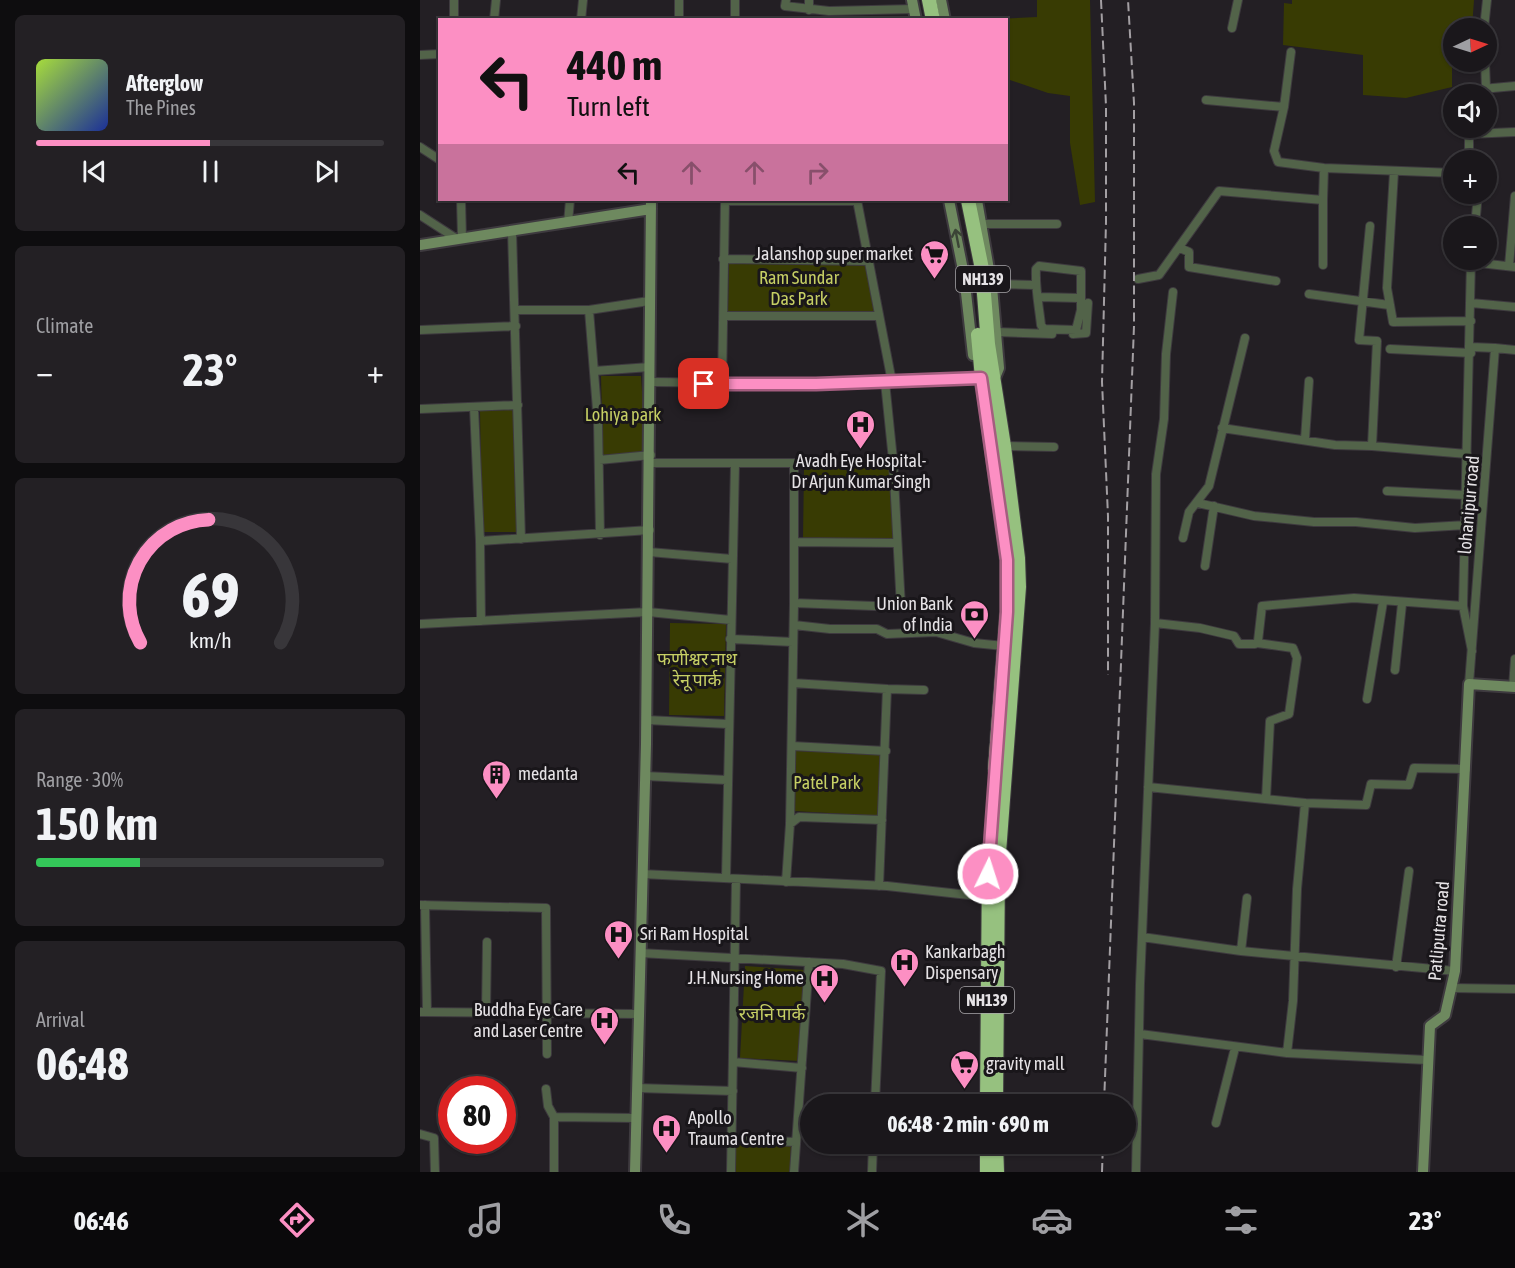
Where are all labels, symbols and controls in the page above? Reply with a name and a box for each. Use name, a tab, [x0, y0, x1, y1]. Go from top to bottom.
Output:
north arrow	[1443, 18, 1497, 72]
map controls	[1443, 18, 1497, 270]
text: 440 m	[567, 41, 662, 89]
icon: left	[468, 42, 546, 120]
text: Afterglow	[126, 70, 203, 96]
button: sound	[1443, 84, 1497, 138]
text: Turn left	[567, 91, 650, 122]
text: The Pines	[126, 96, 196, 119]
button: +	[1443, 150, 1497, 204]
icon: previous	[78, 155, 111, 188]
icon: pause	[194, 155, 227, 188]
icon: next	[310, 155, 343, 188]
icon: left	[612, 156, 645, 189]
icon: ahead	[675, 156, 708, 189]
icon: ahead	[738, 156, 771, 189]
icon: right	[801, 156, 834, 189]
button: −	[1443, 216, 1497, 270]
one-way arrow	[951, 229, 962, 248]
supermarket icon: Jalanshop super market	[918, 238, 950, 280]
place label: Jalanshop super market	[755, 243, 913, 264]
road number: NH139	[956, 266, 1010, 292]
park label: Ram Sundar Das Park	[759, 267, 840, 309]
text: Climate	[36, 314, 93, 337]
text: 23°	[183, 344, 237, 396]
text: −	[36, 352, 53, 390]
text: +	[367, 352, 384, 390]
pin	[678, 358, 729, 409]
icon: arrive	[687, 367, 720, 400]
park label: Lohiya park	[585, 404, 661, 425]
hospital icon: Avadh Eye Hospital- Dr Arjun Kumar Singh	[845, 408, 877, 450]
place label: Avadh Eye Hospital- Dr Arjun Kumar Singh	[791, 450, 931, 492]
street label: lohanipur road	[1454, 455, 1483, 555]
text: 69	[181, 559, 239, 630]
place label: Union Bank of India	[876, 593, 953, 635]
bank icon: Union Bank of India	[958, 598, 990, 640]
text: km/h	[189, 628, 231, 653]
park label: फणीश्वर नाथ रेनू पार्क	[657, 648, 737, 692]
building icon: medanta	[481, 758, 513, 800]
place label: medanta	[518, 763, 578, 784]
text: Range · 30%	[36, 768, 123, 791]
park label: Patel Park	[793, 772, 861, 793]
text: 150 km	[36, 798, 158, 850]
position arrow	[956, 842, 1020, 906]
street label: Patliputra road	[1424, 880, 1453, 982]
hospital icon: Sri Ram Hospital	[603, 918, 635, 960]
place label: Sri Ram Hospital	[640, 923, 749, 944]
place label: Kankarbagh Dispensary	[925, 941, 1006, 983]
hospital icon: Kankarbagh Dispensary	[888, 946, 920, 988]
hospital icon: J.H.Nursing Home	[809, 962, 841, 1004]
place label: J.H.Nursing Home	[688, 967, 804, 988]
road number: NH139	[960, 987, 1014, 1013]
place label: Buddha Eye Care and Laser Centre	[474, 999, 583, 1041]
park label: रजनि पार्क	[739, 1003, 806, 1024]
hospital icon: Buddha Eye Care and Laser Centre	[588, 1004, 620, 1046]
text: Arrival	[36, 1008, 85, 1031]
text: 06:48	[36, 1038, 129, 1090]
supermarket icon: gravity mall	[949, 1048, 981, 1090]
place label: gravity mall	[986, 1053, 1065, 1074]
speed limit sign: 80	[438, 1076, 516, 1154]
place label: Apollo Trauma Centre	[688, 1107, 784, 1149]
text: 06:48 · 2 min · 690 m	[887, 1111, 1049, 1137]
hospital icon: Apollo Trauma Centre	[651, 1112, 683, 1154]
icon: directions	[276, 1199, 318, 1241]
icon: music	[465, 1199, 507, 1241]
icon: phone	[653, 1199, 695, 1241]
icon: climate	[842, 1199, 884, 1241]
icon: car	[1031, 1199, 1073, 1241]
icon: filters	[1220, 1199, 1262, 1241]
text: 06:46	[73, 1205, 129, 1236]
text: 23°	[1409, 1205, 1442, 1236]

